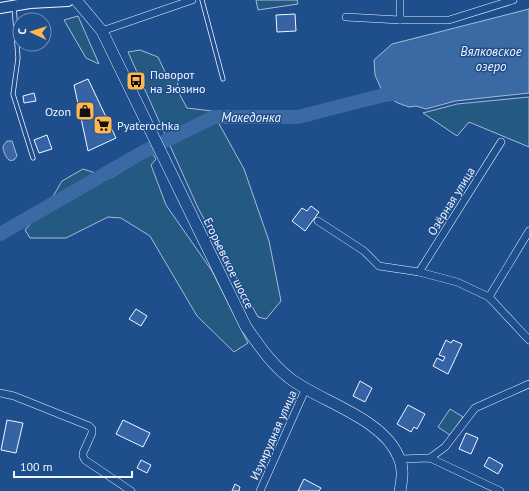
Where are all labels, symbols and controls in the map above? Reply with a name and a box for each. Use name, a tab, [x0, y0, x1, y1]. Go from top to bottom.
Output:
north arrow	[12, 12, 52, 52]
text: С	[15, 28, 29, 35]
water label: Вялковское озеро	[460, 43, 522, 75]
place label: Поворот на Зюзино	[150, 67, 206, 96]
bus stop icon: Поворот на Зюзино	[125, 70, 147, 92]
shop icon: Ozon	[74, 100, 96, 122]
place label: Ozon	[45, 104, 71, 119]
water label: Македонка	[221, 109, 281, 126]
supermarket icon: Pyaterochka	[92, 114, 114, 136]
place label: Pyaterochka	[117, 118, 180, 133]
street label: Озёрная улица	[424, 164, 478, 238]
street label: Егорьевское шоссе	[200, 215, 258, 311]
street label: Изумрудная улица	[246, 388, 300, 482]
scale bar	[14, 453, 132, 479]
text: 100 m	[20, 459, 53, 474]

